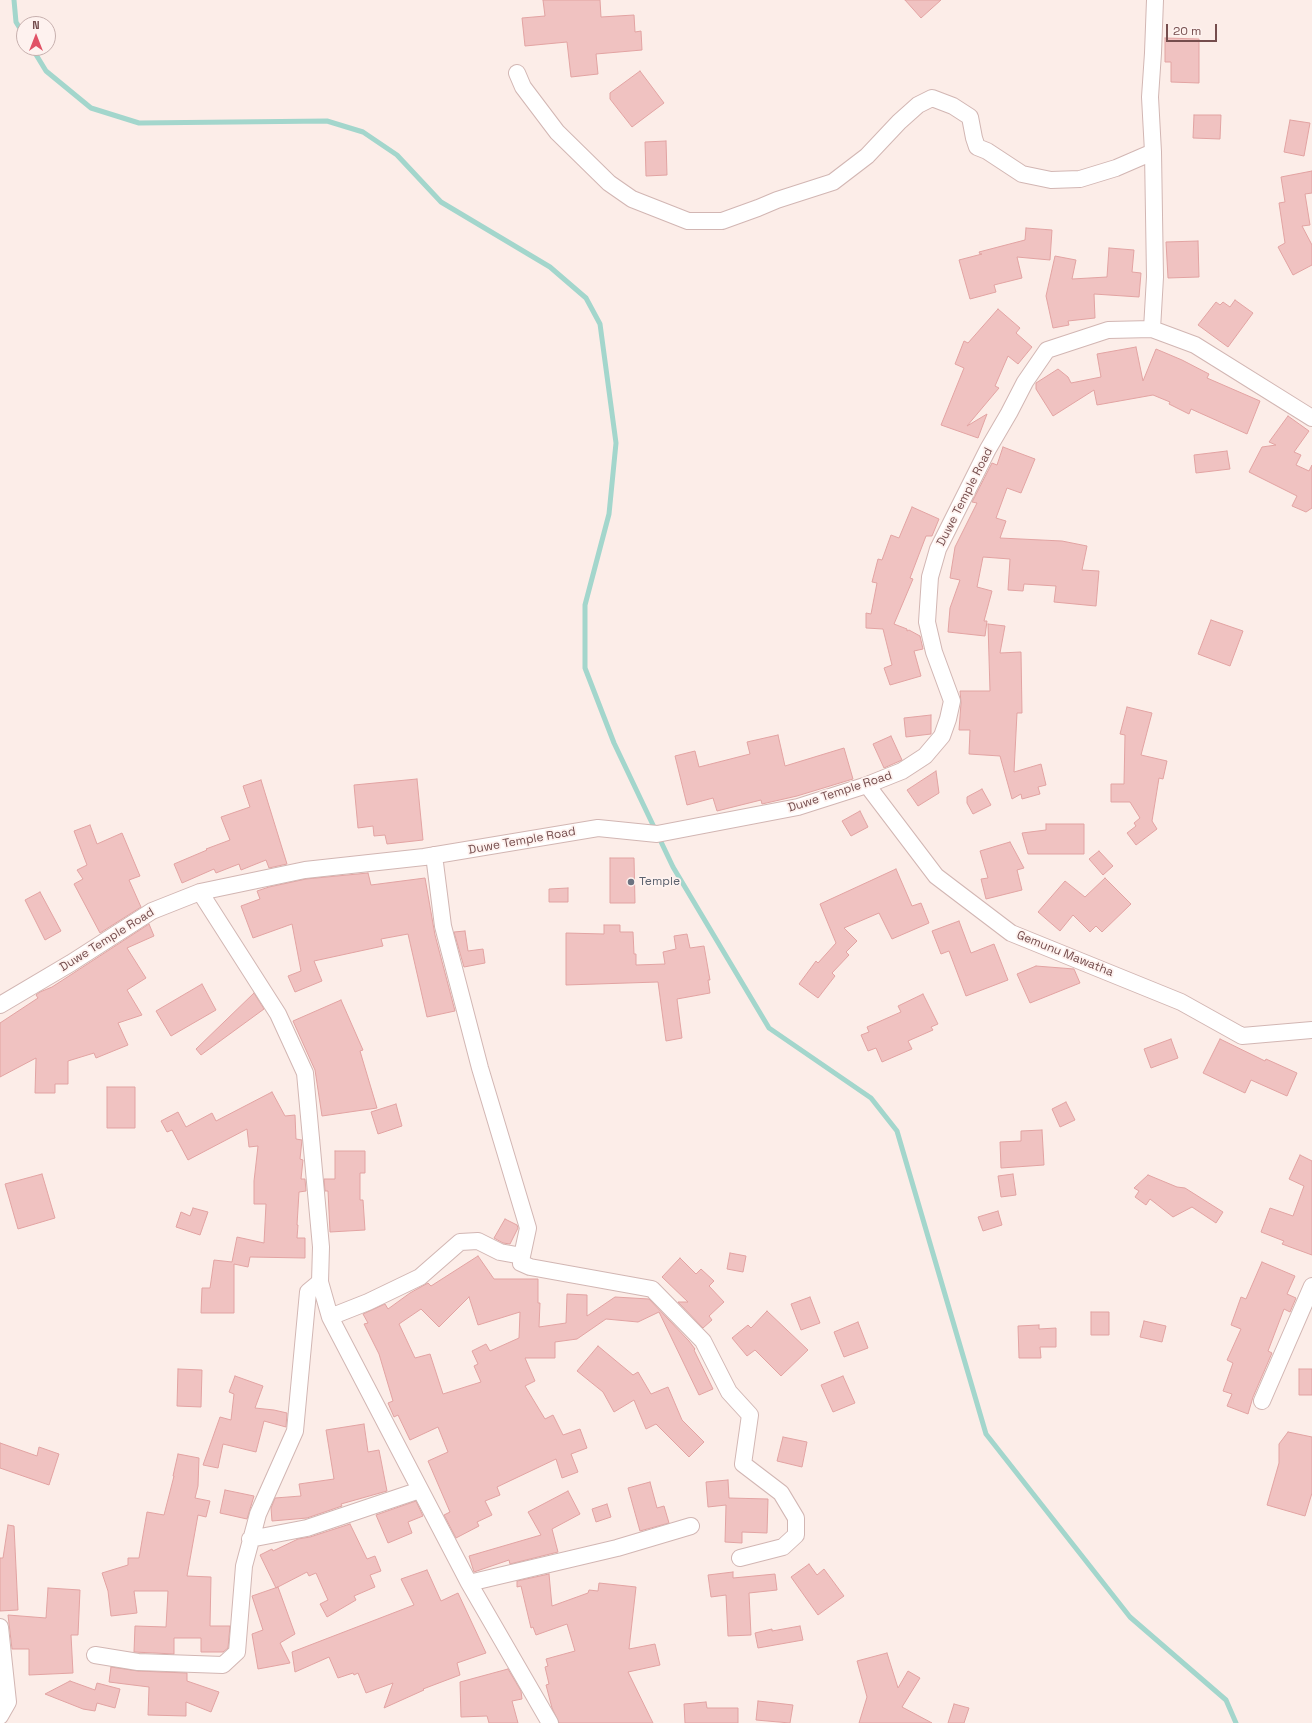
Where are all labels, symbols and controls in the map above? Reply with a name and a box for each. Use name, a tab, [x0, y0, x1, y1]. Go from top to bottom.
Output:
north arrow	[16, 16, 56, 56]
scale bar	[1168, 16, 1219, 42]
text: N	[32, 18, 40, 32]
text: 20 m	[1173, 23, 1201, 39]
street label: Duwe Temple Road	[934, 445, 996, 549]
street label: Duwe Temple Road	[786, 768, 894, 816]
street label: Duwe Temple Road	[467, 824, 577, 858]
place label: Temple	[639, 875, 680, 889]
marker: Temple	[626, 877, 636, 887]
street label: Duwe Temple Road	[57, 905, 157, 975]
street label: Gemunu Mawatha	[1014, 928, 1116, 980]

